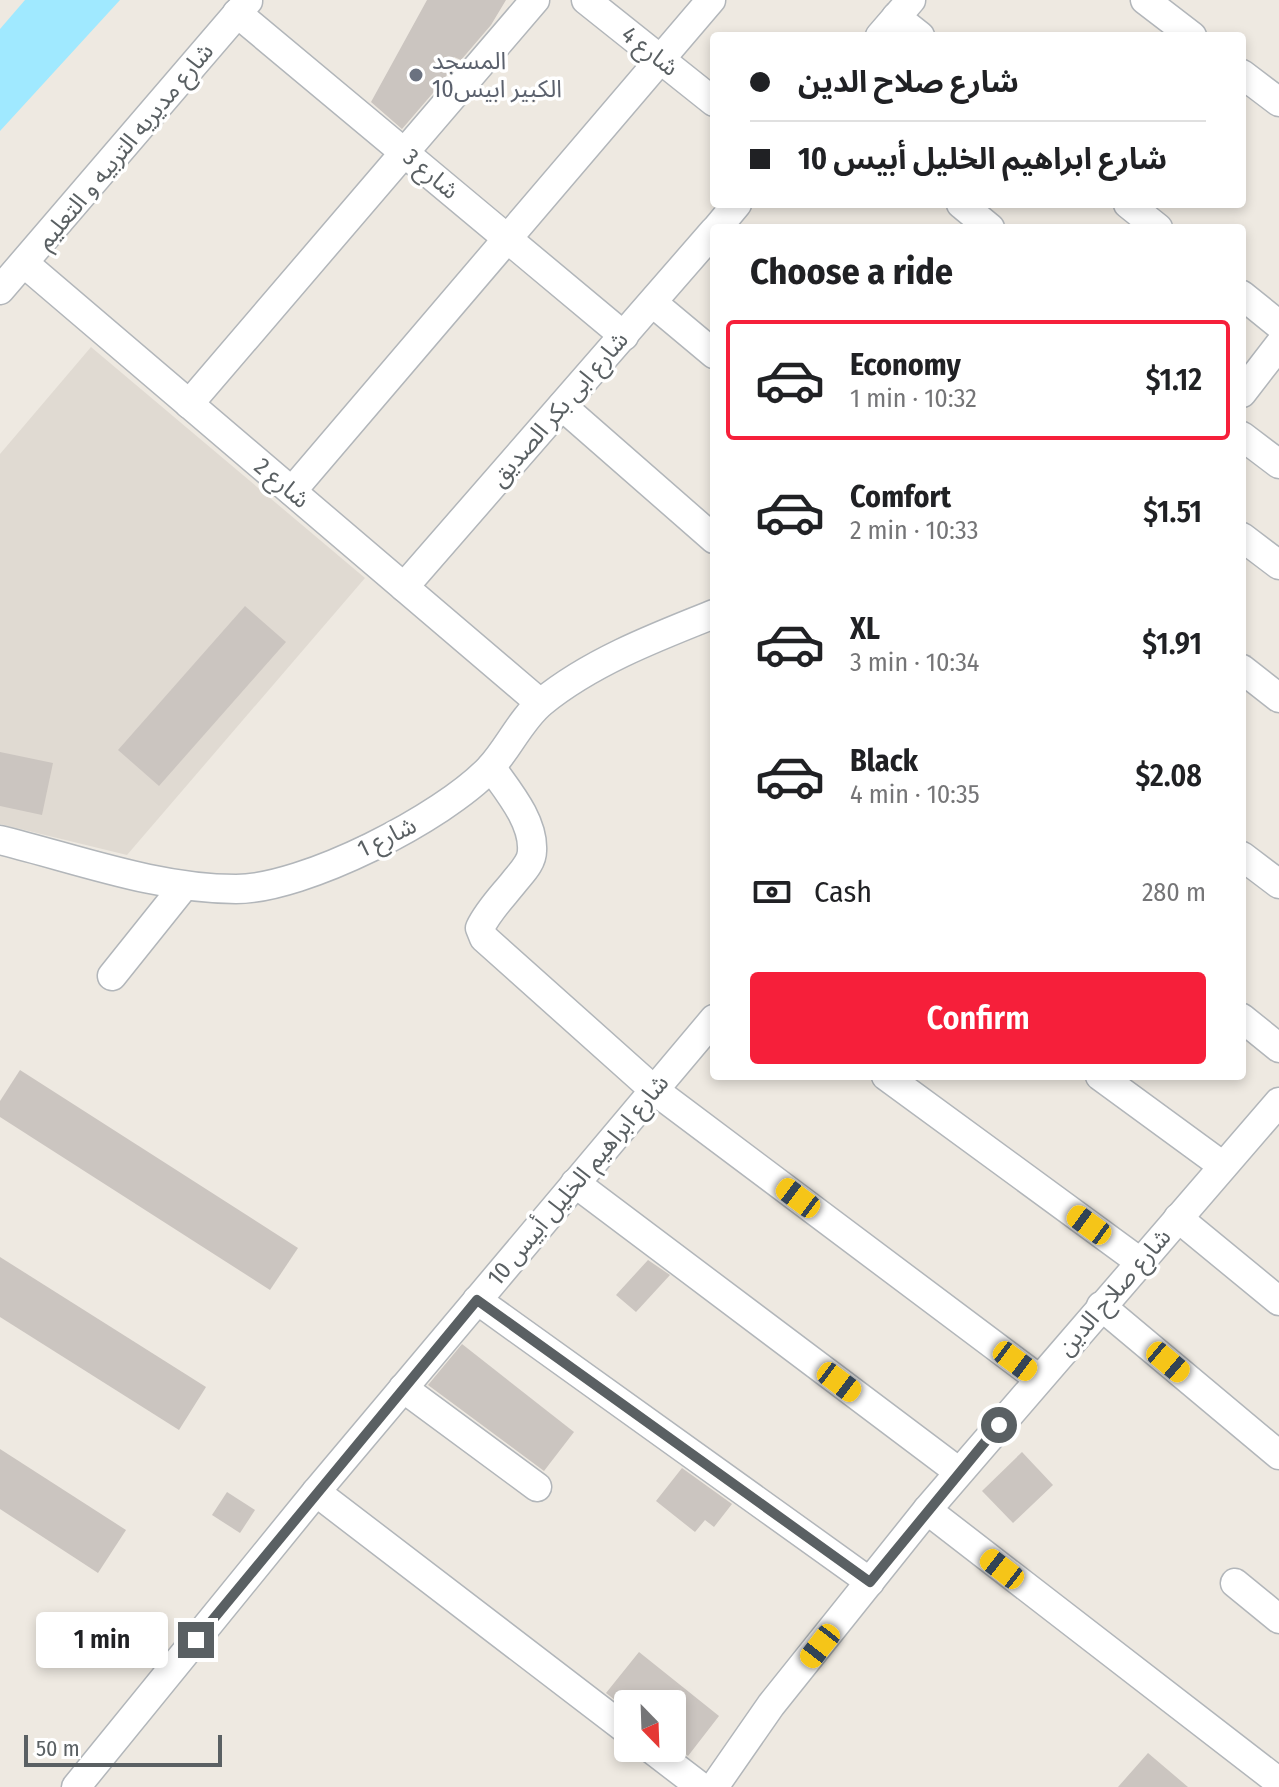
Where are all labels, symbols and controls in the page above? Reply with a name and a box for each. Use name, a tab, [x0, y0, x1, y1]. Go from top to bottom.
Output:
street label: شارع 4	[614, 20, 684, 84]
street label: شارع مديريه التربيه و التعليم	[31, 37, 222, 257]
place label: المسجد الكبير ابيس10	[432, 47, 562, 103]
text: شارع صلاح الدين	[798, 64, 1019, 100]
marker: المسجد الكبير ابيس10	[407, 66, 425, 84]
text: شارع ابراهيم الخليل أبيس 10	[798, 141, 1167, 177]
street label: شارع 3	[396, 143, 464, 207]
text: Choose a ride	[750, 250, 953, 294]
street label: شارع ابى بكر الصديق	[484, 326, 636, 494]
icon: car	[754, 344, 826, 416]
text: Economy	[850, 347, 961, 383]
text: $1.12	[1146, 362, 1202, 398]
text: 1 min · 10:32	[850, 383, 977, 414]
street label: شارع 2	[247, 452, 315, 516]
icon: car	[754, 476, 826, 548]
text: Comfort	[850, 479, 951, 515]
text: $1.51	[1143, 494, 1202, 530]
text: 2 min · 10:33	[850, 515, 978, 546]
icon: car	[754, 608, 826, 680]
text: XL	[850, 611, 880, 647]
text: $1.91	[1142, 626, 1202, 662]
text: 3 min · 10:34	[850, 647, 979, 678]
icon: car	[754, 740, 826, 812]
text: Black	[850, 743, 918, 779]
text: $2.08	[1135, 758, 1202, 794]
text: 4 min · 10:35	[850, 779, 980, 810]
street label: شارع 1	[353, 811, 422, 866]
icon: cash	[750, 870, 794, 914]
text: Cash	[814, 874, 872, 910]
text: 280 m	[1142, 877, 1206, 908]
button: Confirm	[750, 972, 1206, 1064]
street label: شارع ابراهيم الخليل أبيس 10	[480, 1068, 677, 1293]
car	[772, 1174, 824, 1222]
car	[1063, 1201, 1115, 1249]
street label: شارع صلاح الدين	[1051, 1223, 1179, 1363]
car	[989, 1337, 1041, 1385]
car	[1142, 1337, 1194, 1387]
car	[813, 1358, 865, 1406]
route start	[981, 1407, 1017, 1443]
car	[976, 1545, 1028, 1593]
callout: 1 min	[36, 1612, 168, 1668]
car	[796, 1620, 844, 1672]
route end	[178, 1622, 214, 1658]
text: 1 min	[74, 1624, 130, 1655]
north arrow	[614, 1690, 686, 1762]
map controls	[614, 1690, 686, 1762]
scale bar	[24, 1731, 222, 1767]
text: 50 m	[36, 1735, 80, 1762]

